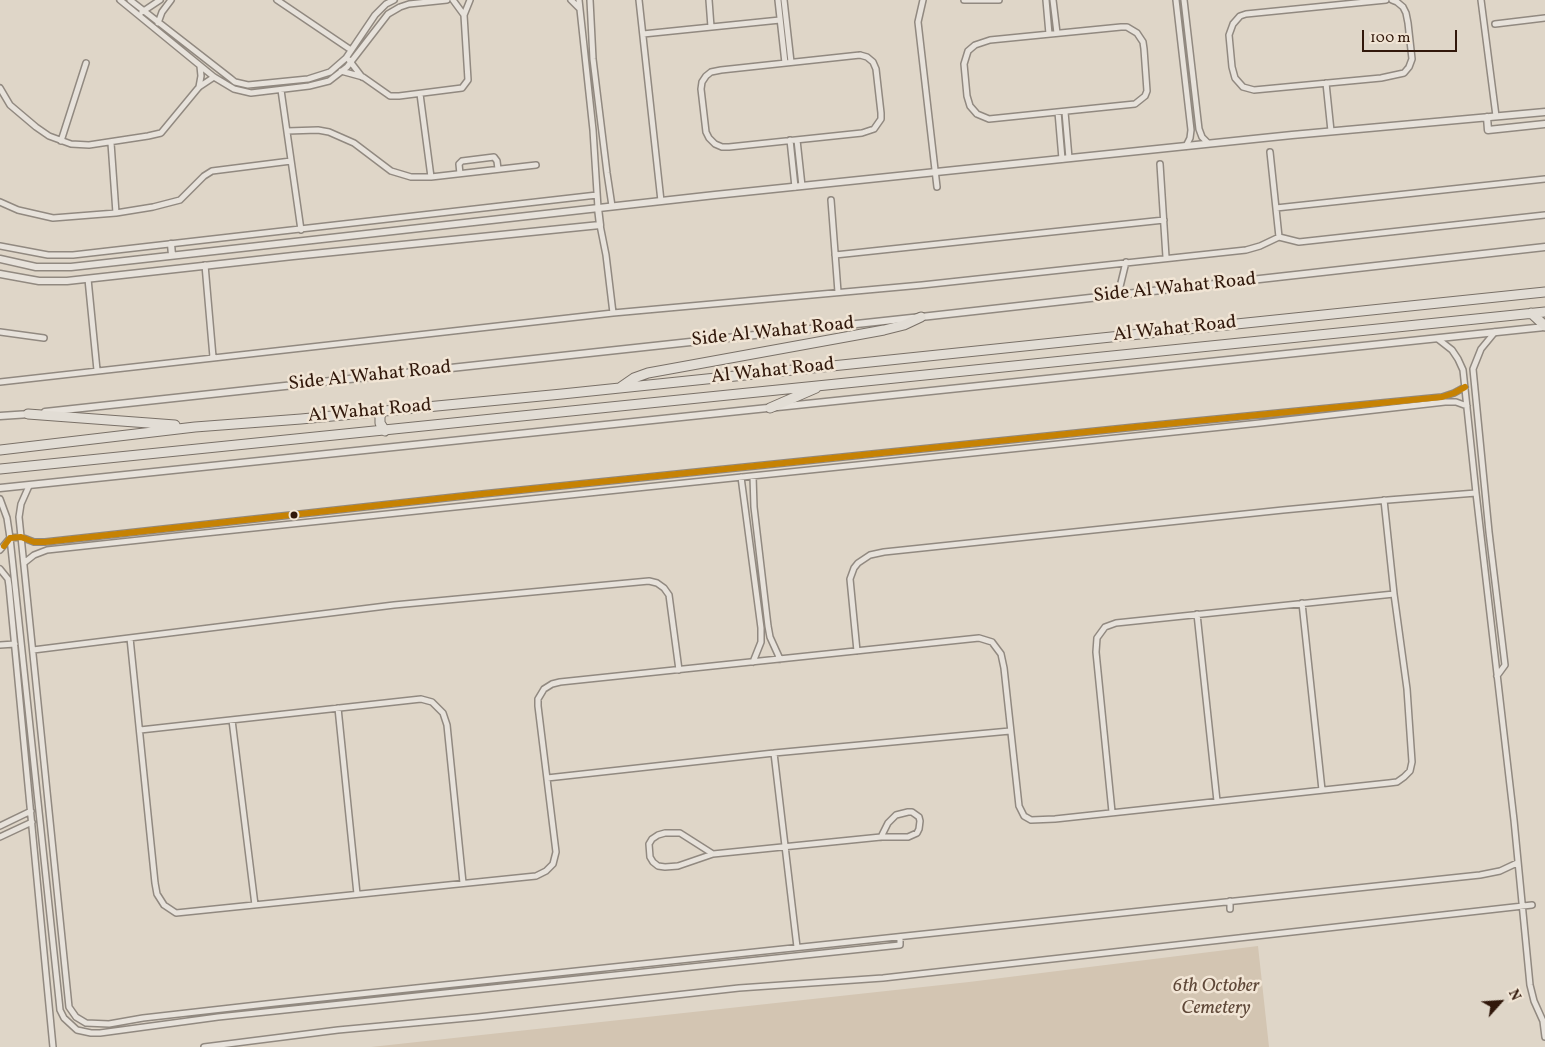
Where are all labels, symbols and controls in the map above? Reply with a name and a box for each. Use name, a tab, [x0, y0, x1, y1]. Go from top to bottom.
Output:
scale bar	[1365, 20, 1460, 52]
text: 100 m	[1370, 28, 1410, 49]
street label: Side Al Wahat Road	[1092, 269, 1258, 309]
street label: Al Wahat Road	[1112, 312, 1238, 348]
street label: Side Al Wahat Road	[690, 313, 856, 353]
street label: Al Wahat Road	[710, 354, 836, 390]
street label: Side Al Wahat Road	[287, 357, 453, 397]
street label: Al Wahat Road	[307, 395, 433, 429]
unlabelled marker	[289, 510, 299, 520]
park label: 6th October Cemetery	[1172, 977, 1260, 1021]
north arrow	[1475, 977, 1525, 1027]
text: N	[1503, 986, 1525, 1004]

